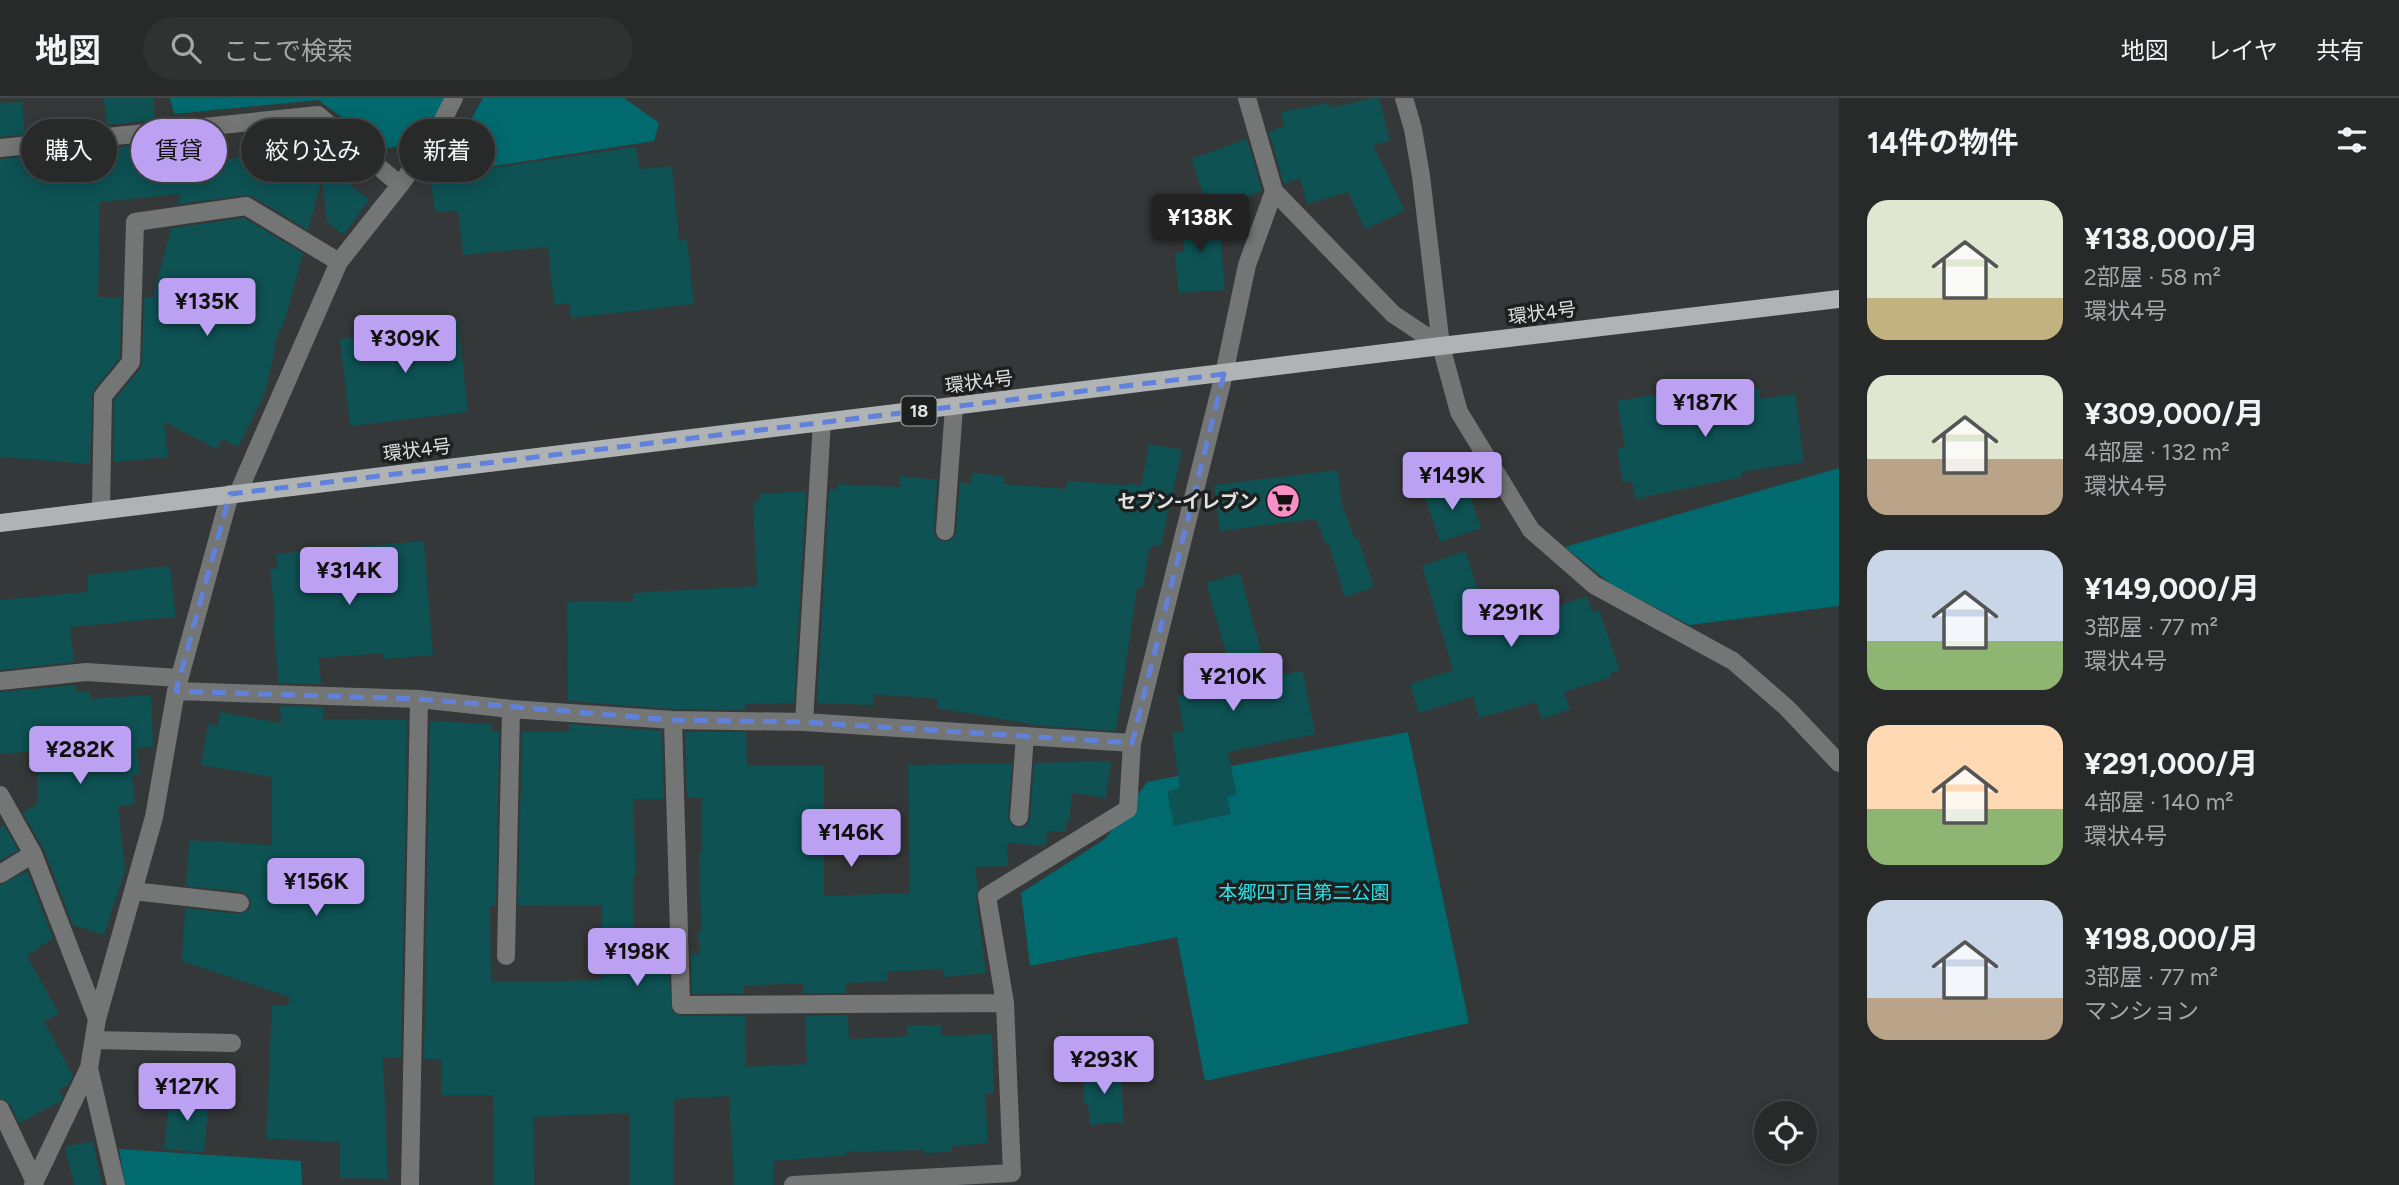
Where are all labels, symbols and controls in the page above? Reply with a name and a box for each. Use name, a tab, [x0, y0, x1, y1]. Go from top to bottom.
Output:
search box	[143, 17, 633, 80]
icon: search	[167, 29, 205, 67]
text: 地図	[35, 31, 101, 70]
text: ここで検索	[223, 35, 353, 67]
text: 地図	[2121, 36, 2169, 65]
text: レイヤ	[2207, 36, 2278, 65]
text: 共有	[2316, 36, 2364, 65]
chip: 購入	[21, 119, 117, 182]
chip: 賃貸	[131, 119, 227, 182]
chip: 絞り込み	[241, 119, 385, 182]
chip: 新着	[399, 119, 495, 182]
icon: filters	[2333, 121, 2371, 159]
text: 14件の物件	[1867, 124, 2019, 161]
pin: ¥138K	[1151, 194, 1249, 254]
text: ¥138K	[1167, 203, 1233, 231]
text: ¥138,000/月	[2084, 220, 2259, 257]
icon: home	[1923, 228, 2007, 312]
text: 2部屋 · 58 m²	[2084, 263, 2221, 291]
pin: ¥135K	[158, 278, 256, 338]
text: ¥135K	[175, 287, 239, 315]
street label: 環状4号	[1506, 297, 1578, 329]
text: 環状4号	[2084, 297, 2167, 325]
pin: ¥309K	[356, 316, 454, 375]
text: ¥309K	[370, 324, 440, 352]
street label: 環状4号	[943, 366, 1015, 398]
pin: ¥187K	[1656, 380, 1754, 439]
text: ¥187K	[1672, 388, 1738, 416]
text: ¥309,000/月	[2084, 395, 2264, 432]
road number: 18	[902, 396, 936, 426]
icon: home	[1923, 403, 2007, 487]
street label: 環状4号	[381, 434, 453, 466]
text: 4部屋 · 132 m²	[2084, 438, 2230, 466]
pin: ¥149K	[1403, 452, 1501, 512]
text: ¥149K	[1419, 461, 1485, 489]
text: 環状4号	[2084, 472, 2167, 500]
supermarket icon: セブン-イレブン	[1264, 482, 1302, 520]
place label: セブン-イレブン	[1117, 490, 1258, 513]
pin: ¥314K	[300, 547, 398, 607]
text: ¥314K	[316, 556, 382, 584]
text: ¥149,000/月	[2084, 570, 2260, 607]
icon: home	[1923, 578, 2007, 662]
pin: ¥291K	[1462, 589, 1560, 649]
text: ¥291K	[1478, 598, 1544, 626]
text: 3部屋 · 77 m²	[2084, 613, 2218, 641]
text: 環状4号	[2084, 647, 2167, 675]
pin: ¥210K	[1184, 654, 1282, 713]
text: ¥210K	[1200, 662, 1266, 690]
pin: ¥282K	[31, 726, 129, 786]
text: ¥282K	[45, 735, 115, 763]
text: ¥291,000/月	[2084, 745, 2258, 782]
icon: home	[1923, 753, 2007, 837]
text: 4部屋 · 140 m²	[2084, 788, 2234, 816]
pin: ¥146K	[802, 810, 900, 869]
text: ¥146K	[818, 818, 884, 846]
text: 環状4号	[2084, 822, 2167, 850]
pin: ¥156K	[267, 858, 365, 918]
text: ¥156K	[283, 867, 349, 895]
park label: 本郷四丁目第二公園	[1218, 881, 1390, 904]
text: ¥198,000/月	[2084, 920, 2259, 957]
pin: ¥198K	[588, 928, 686, 988]
icon: home	[1923, 928, 2007, 1012]
text: ¥198K	[604, 937, 670, 965]
text: 3部屋 · 77 m²	[2084, 963, 2218, 991]
text: マンション	[2084, 997, 2199, 1025]
pin: ¥293K	[1055, 1037, 1153, 1096]
text: ¥293K	[1070, 1045, 1138, 1073]
pin: ¥127K	[138, 1063, 236, 1123]
text: ¥127K	[155, 1072, 219, 1100]
map controls	[1754, 1101, 1817, 1164]
button: locate	[1754, 1101, 1817, 1164]

